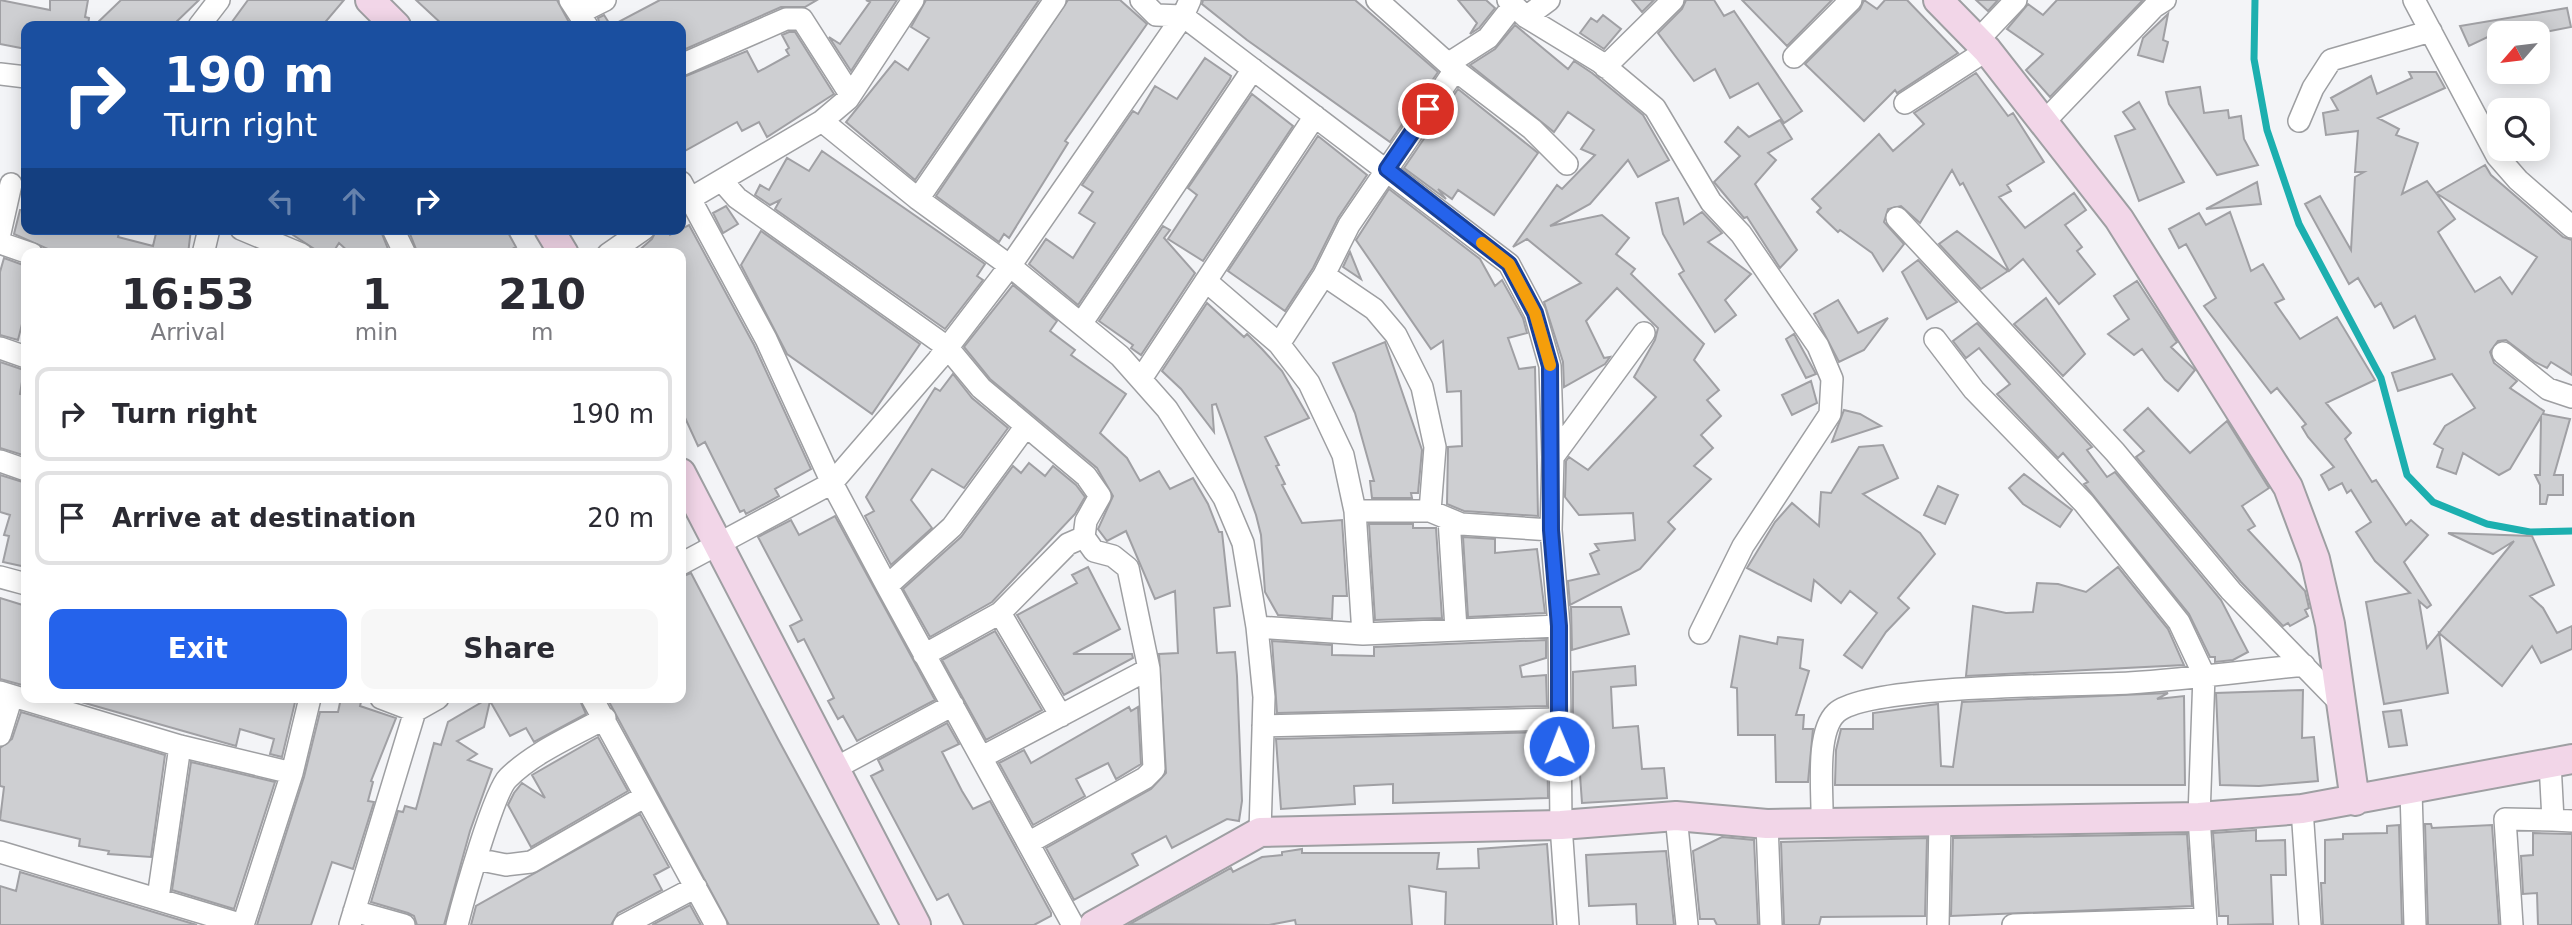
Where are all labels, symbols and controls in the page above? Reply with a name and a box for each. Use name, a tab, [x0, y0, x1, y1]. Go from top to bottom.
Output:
north arrow	[2487, 21, 2550, 84]
map controls	[2487, 21, 2550, 161]
text: 190 m	[164, 47, 334, 104]
icon: right	[49, 49, 140, 140]
pin	[1398, 79, 1458, 139]
icon: arrive	[1409, 90, 1447, 128]
button: search	[2487, 98, 2550, 161]
text: Turn right	[164, 106, 317, 144]
icon: left	[262, 182, 300, 220]
icon: ahead	[335, 182, 373, 220]
icon: right	[408, 182, 446, 220]
text: 16:53	[121, 270, 255, 319]
text: 1	[362, 270, 391, 319]
text: 210	[498, 270, 586, 319]
text: Arrival	[151, 319, 225, 345]
text: min	[355, 319, 398, 345]
text: m	[531, 319, 553, 345]
icon: right	[53, 395, 91, 433]
text: Turn right	[112, 399, 257, 429]
text: 190 m	[571, 399, 654, 429]
icon: arrive	[53, 499, 91, 537]
text: Arrive at destination	[112, 503, 416, 533]
text: 20 m	[587, 503, 654, 533]
button: Exit	[49, 609, 347, 689]
button: Share	[361, 609, 658, 689]
position arrow	[1522, 709, 1596, 783]

